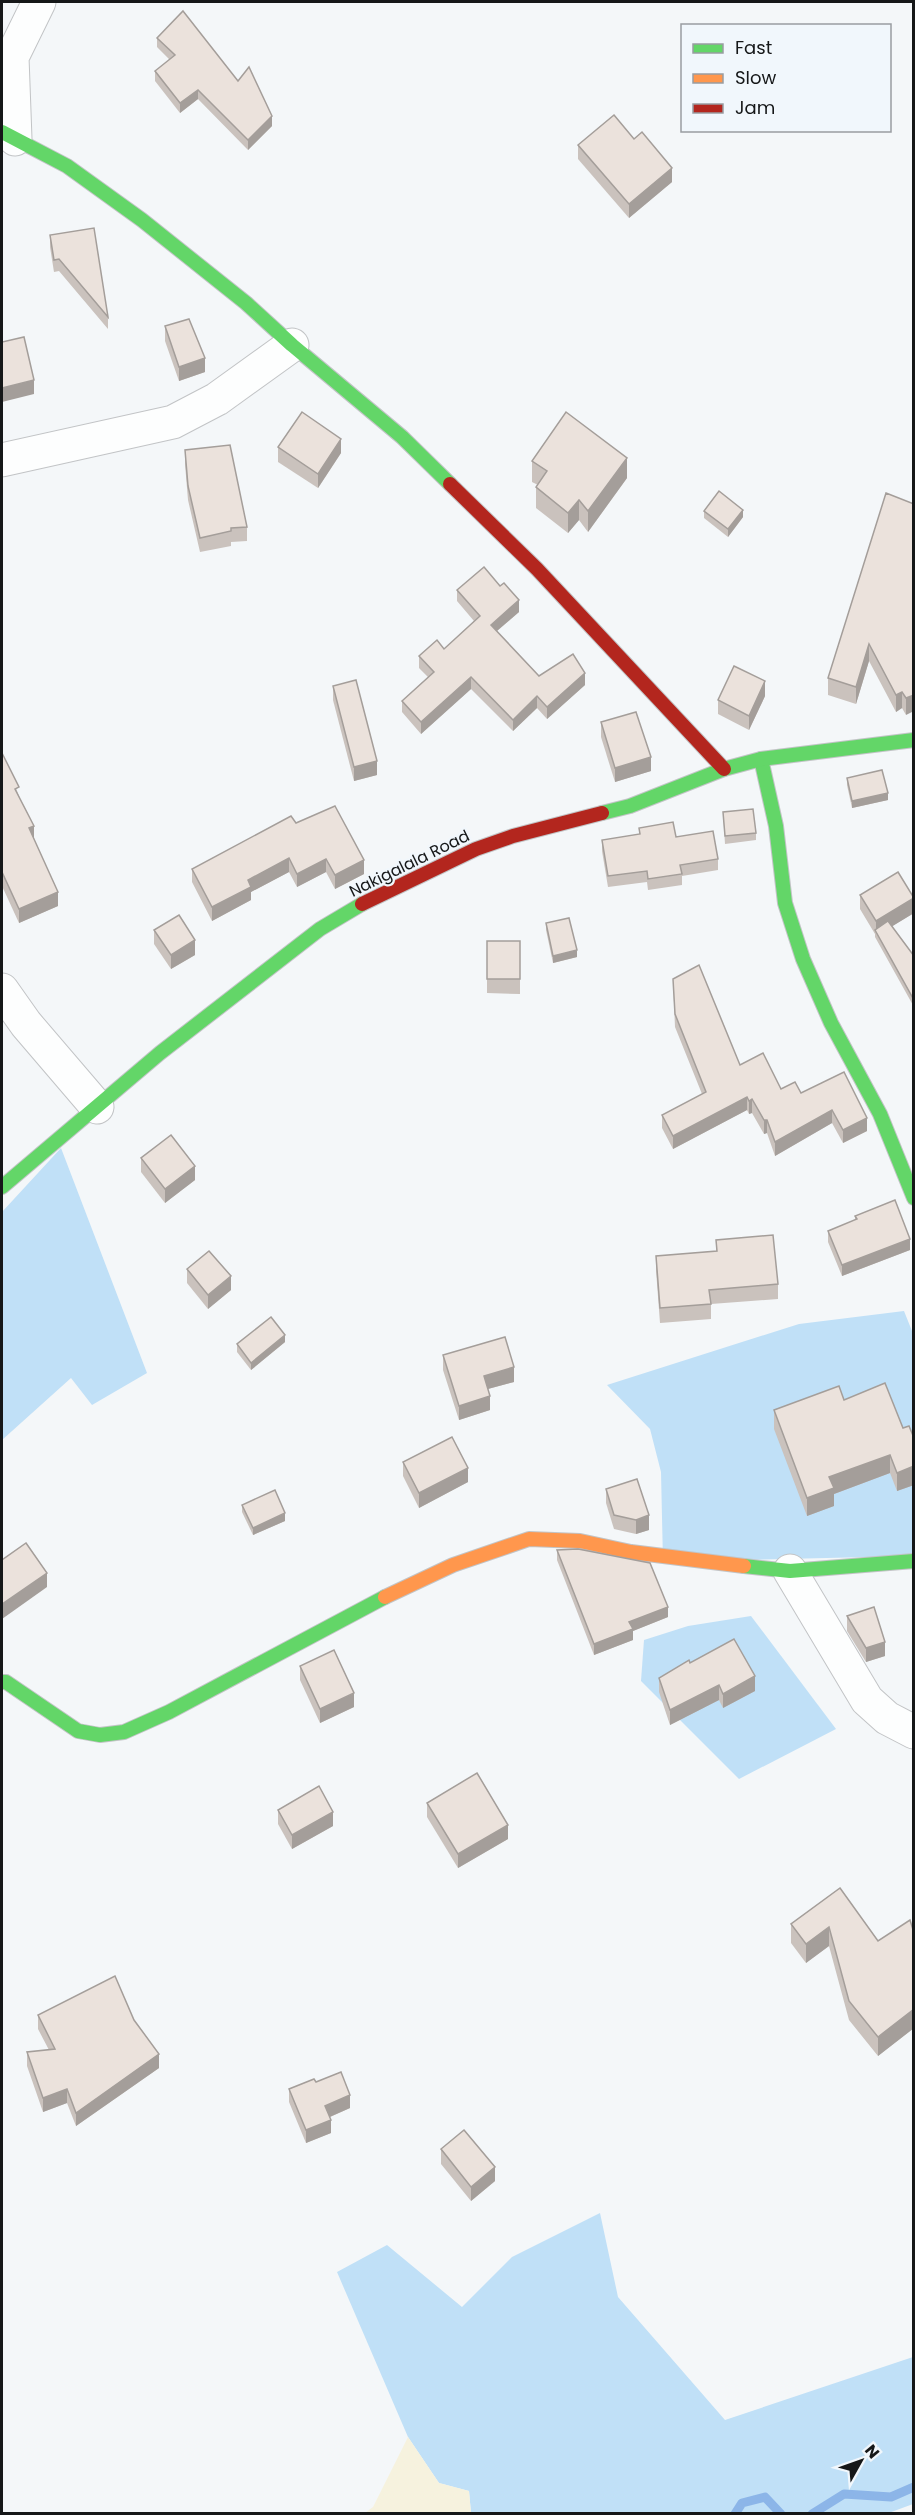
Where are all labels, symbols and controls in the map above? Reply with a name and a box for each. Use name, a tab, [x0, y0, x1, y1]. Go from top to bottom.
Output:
legend	[681, 24, 891, 132]
text: Fast	[735, 35, 772, 60]
text: Slow	[735, 65, 777, 90]
text: Jam	[735, 95, 775, 120]
street label: Nakigalala Road	[345, 824, 473, 903]
north arrow	[831, 2431, 891, 2491]
text: N	[859, 2440, 885, 2464]

